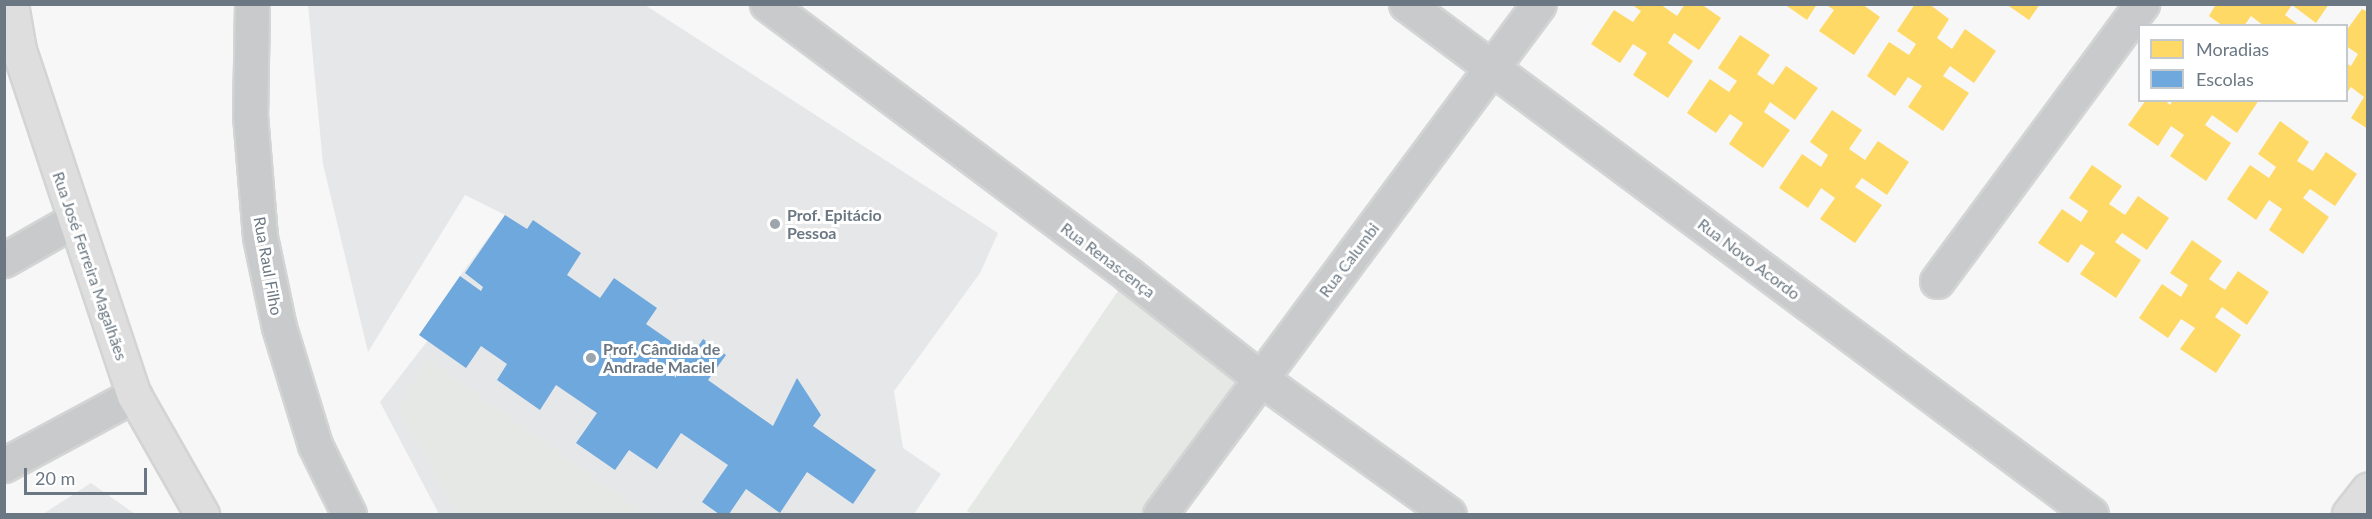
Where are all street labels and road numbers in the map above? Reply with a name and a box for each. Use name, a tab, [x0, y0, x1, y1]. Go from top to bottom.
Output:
street label: Rua José Ferreira Magalhães	[49, 169, 131, 363]
street label: Rua Novo Acordo	[1694, 214, 1804, 304]
street label: Rua Raul Filho	[250, 215, 286, 317]
street label: Rua Renascença	[1057, 218, 1159, 302]
street label: Rua Calumbi	[1315, 219, 1383, 301]

